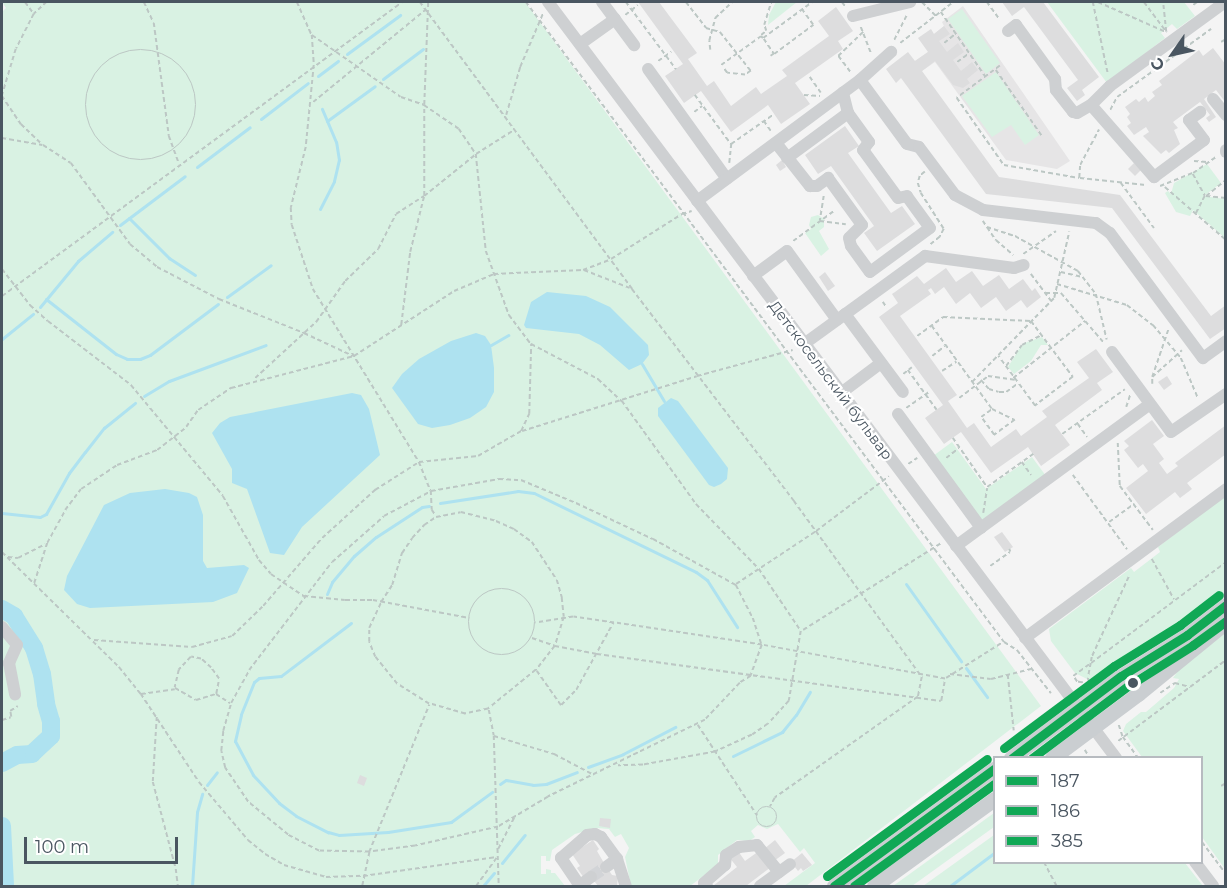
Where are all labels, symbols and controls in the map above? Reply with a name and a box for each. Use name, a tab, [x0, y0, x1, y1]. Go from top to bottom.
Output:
north arrow	[1143, 24, 1203, 84]
text: С	[1147, 54, 1169, 74]
street label: Детскосельский бульвар	[765, 297, 897, 463]
unlabelled marker	[1127, 677, 1139, 689]
legend	[993, 756, 1203, 864]
text: 187	[1051, 770, 1080, 792]
text: 186	[1051, 800, 1080, 822]
scale bar	[27, 825, 182, 863]
text: 385	[1051, 830, 1083, 852]
text: 100 m	[35, 836, 89, 858]

